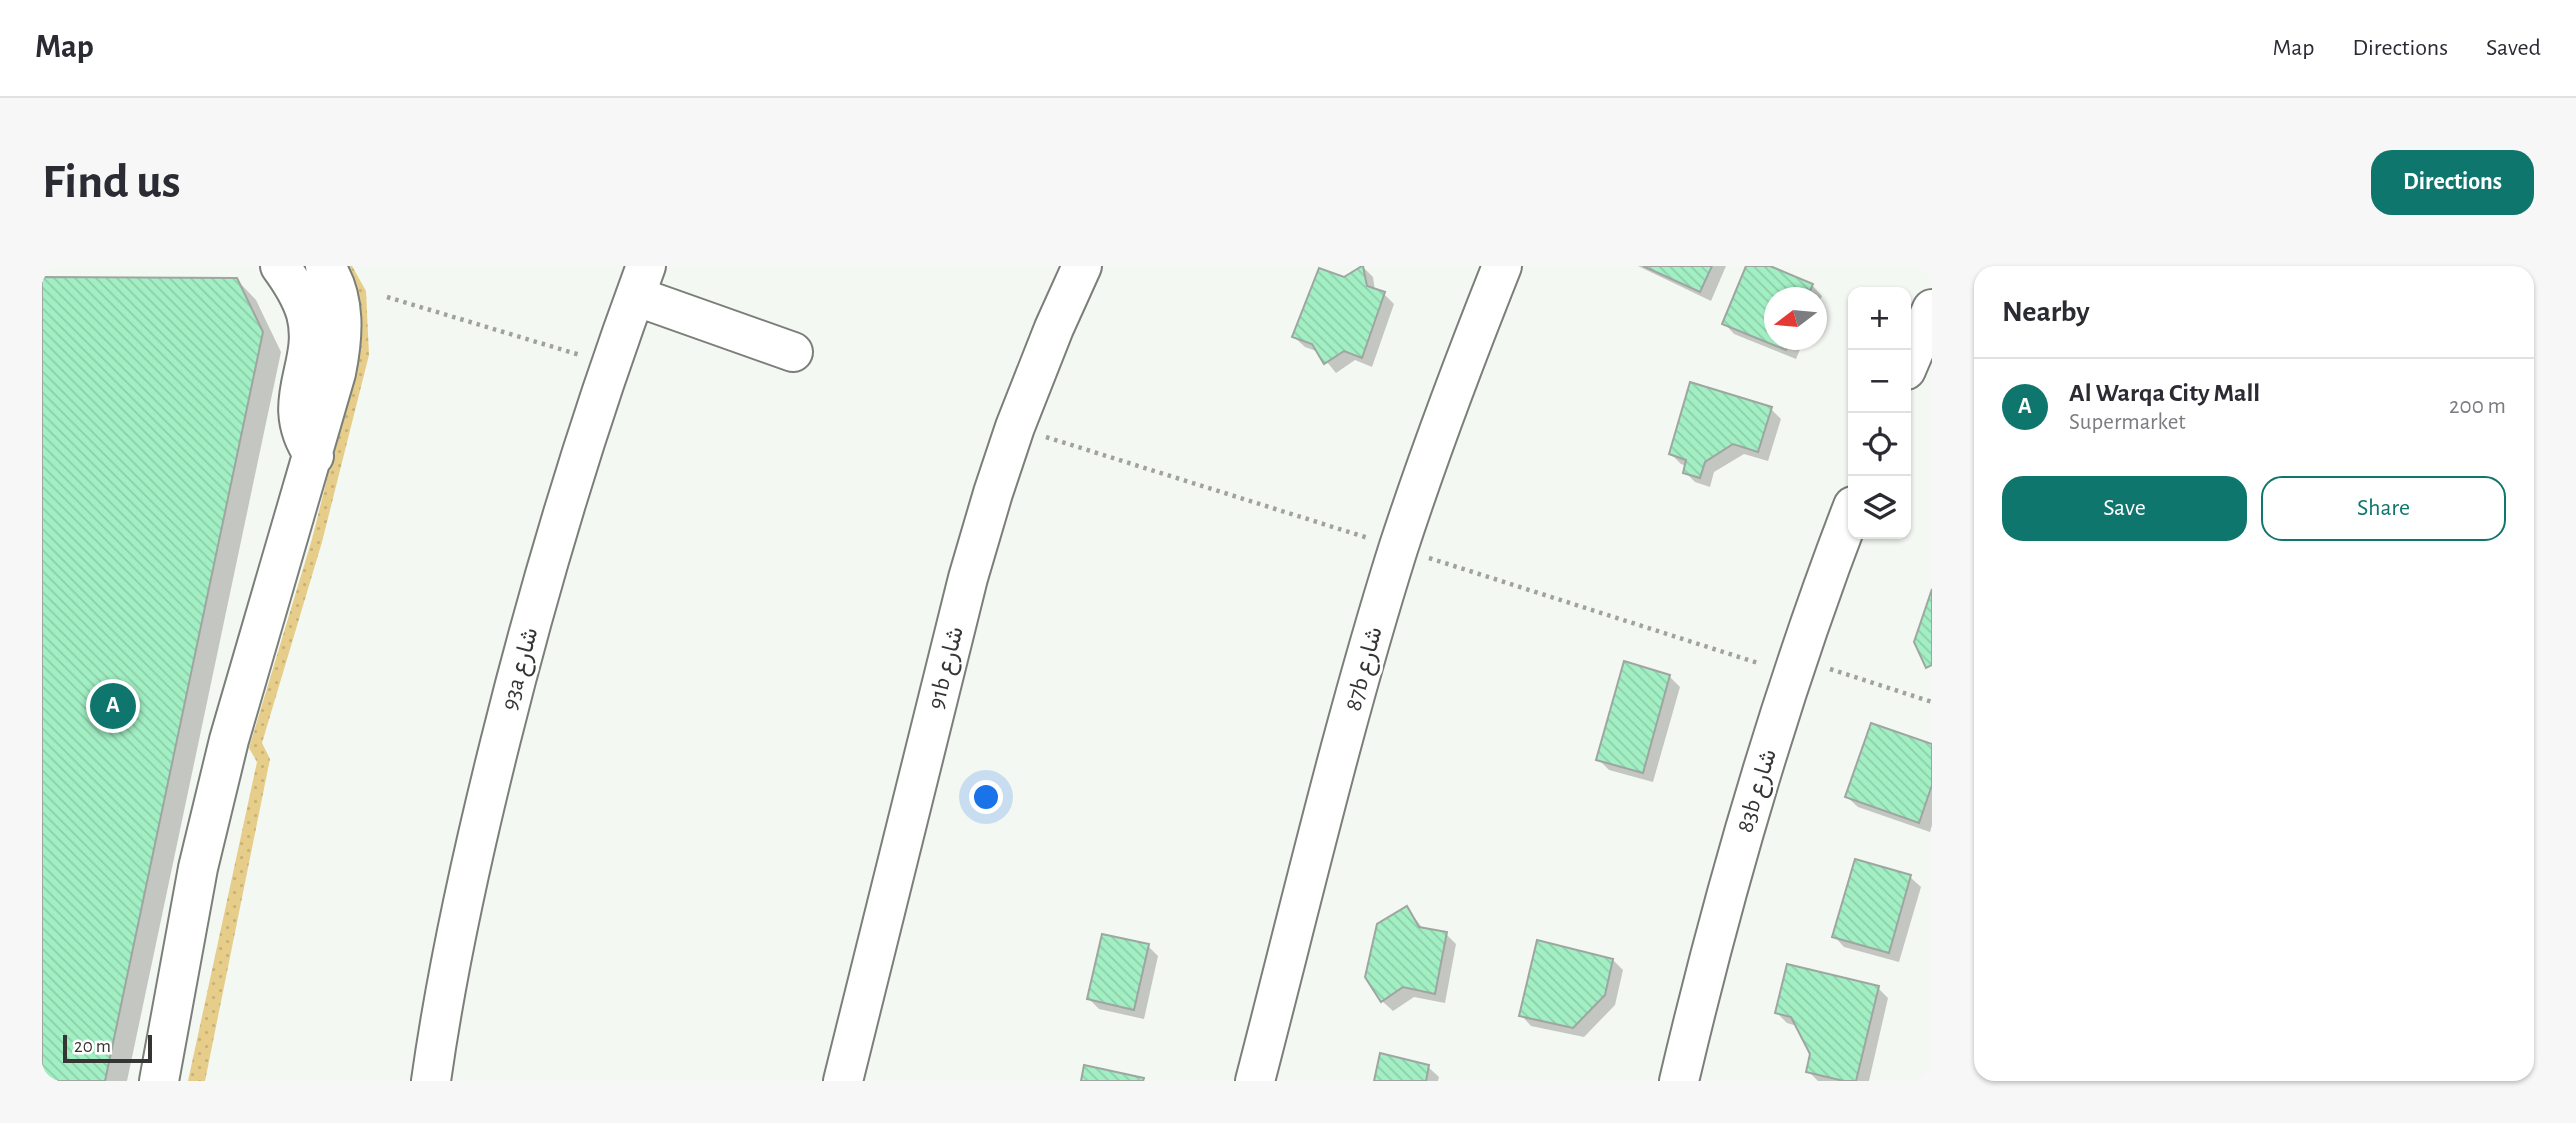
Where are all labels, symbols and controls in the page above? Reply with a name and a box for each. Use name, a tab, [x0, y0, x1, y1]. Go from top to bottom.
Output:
text: Map	[35, 31, 94, 64]
text: Map	[2272, 36, 2314, 60]
text: Directions	[2352, 36, 2448, 60]
text: Saved	[2486, 36, 2541, 60]
button: Directions	[2371, 150, 2534, 215]
text: Find us	[42, 158, 181, 207]
north arrow	[1764, 287, 1827, 350]
map controls	[1848, 287, 1911, 539]
button: +	[1848, 287, 1911, 350]
text: Nearby	[2002, 297, 2090, 327]
button: −	[1848, 350, 1911, 413]
text: Al Warqa City Mall	[2069, 380, 2260, 406]
text: A	[2018, 395, 2032, 418]
text: 200 m	[2449, 395, 2506, 418]
text: Supermarket	[2069, 411, 2186, 434]
button: locate	[1848, 413, 1911, 476]
button: layers	[1848, 476, 1911, 539]
button: Save	[2002, 476, 2247, 541]
button: Share	[2261, 476, 2506, 541]
street label: 91b شارع	[924, 624, 971, 712]
street label: 87b شارع	[1341, 624, 1390, 714]
street label: 93a شارع	[497, 625, 545, 714]
pin: A	[90, 680, 136, 732]
street label: 83b شارع	[1733, 746, 1784, 836]
your location	[969, 780, 1003, 814]
scale bar	[63, 1032, 152, 1064]
text: 20 m	[74, 1037, 111, 1056]

